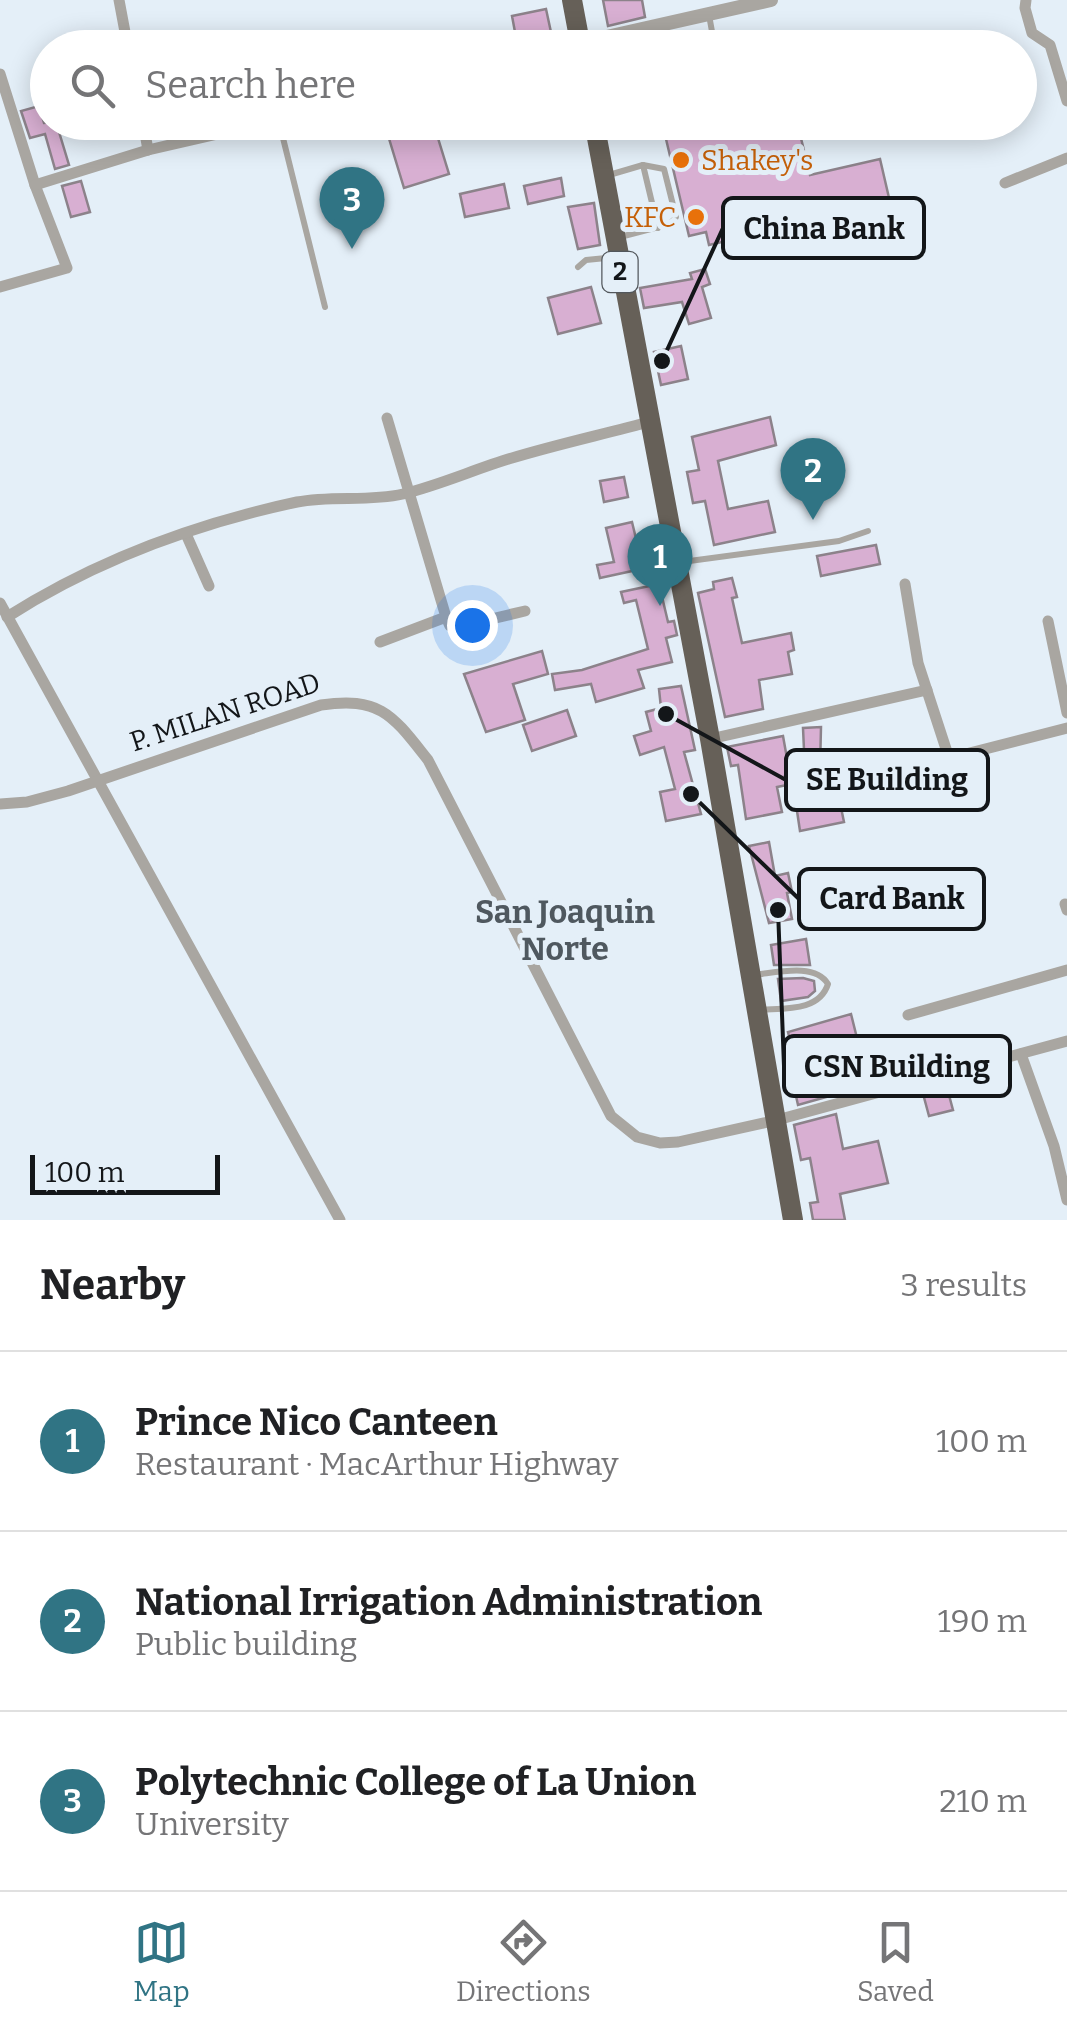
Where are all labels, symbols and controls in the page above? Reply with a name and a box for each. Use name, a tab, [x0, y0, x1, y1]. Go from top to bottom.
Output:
search box	[30, 30, 1037, 140]
icon: search	[65, 58, 120, 113]
text: Search here	[145, 62, 356, 108]
place label: Shakey's	[701, 144, 813, 177]
marker: Shakey's	[670, 149, 692, 171]
pin: 3	[320, 166, 384, 249]
callout: China Bank	[723, 198, 924, 258]
place label: KFC	[624, 201, 676, 234]
marker: KFC	[685, 206, 707, 228]
text: China Bank	[743, 211, 905, 247]
road number: 2	[602, 252, 638, 292]
pin: 2	[780, 438, 846, 520]
pin: 1	[628, 524, 692, 606]
your location	[447, 600, 498, 651]
street label: P. MILAN ROAD	[126, 666, 324, 758]
callout: SE Building	[786, 750, 988, 810]
text: SE Building	[806, 762, 968, 798]
callout: Card Bank	[799, 869, 984, 929]
text: Card Bank	[819, 881, 965, 917]
district label: San Joaquin Norte	[475, 893, 655, 968]
callout: CSN Building	[784, 1036, 1010, 1096]
text: CSN Building	[804, 1049, 990, 1085]
scale bar	[30, 1150, 220, 1194]
text: 100 m	[45, 1156, 125, 1189]
text: Nearby	[40, 1260, 185, 1310]
text: 3 results	[901, 1266, 1027, 1304]
text: Prince Nico Canteen	[135, 1399, 498, 1445]
text: 1	[66, 1422, 79, 1460]
text: 100 m	[936, 1422, 1027, 1460]
text: Restaurant · MacArthur Highway	[135, 1445, 618, 1483]
text: National Irrigation Administration	[135, 1579, 762, 1625]
text: 2	[63, 1602, 82, 1640]
text: 190 m	[938, 1602, 1027, 1640]
text: Public building	[135, 1625, 357, 1663]
text: Polytechnic College of La Union	[135, 1759, 696, 1805]
text: 3	[63, 1782, 82, 1820]
text: 210 m	[939, 1782, 1027, 1820]
text: University	[135, 1805, 289, 1843]
tab: Map	[133, 1915, 190, 2008]
tab: Directions	[456, 1915, 591, 2008]
tab: Saved	[857, 1915, 934, 2008]

